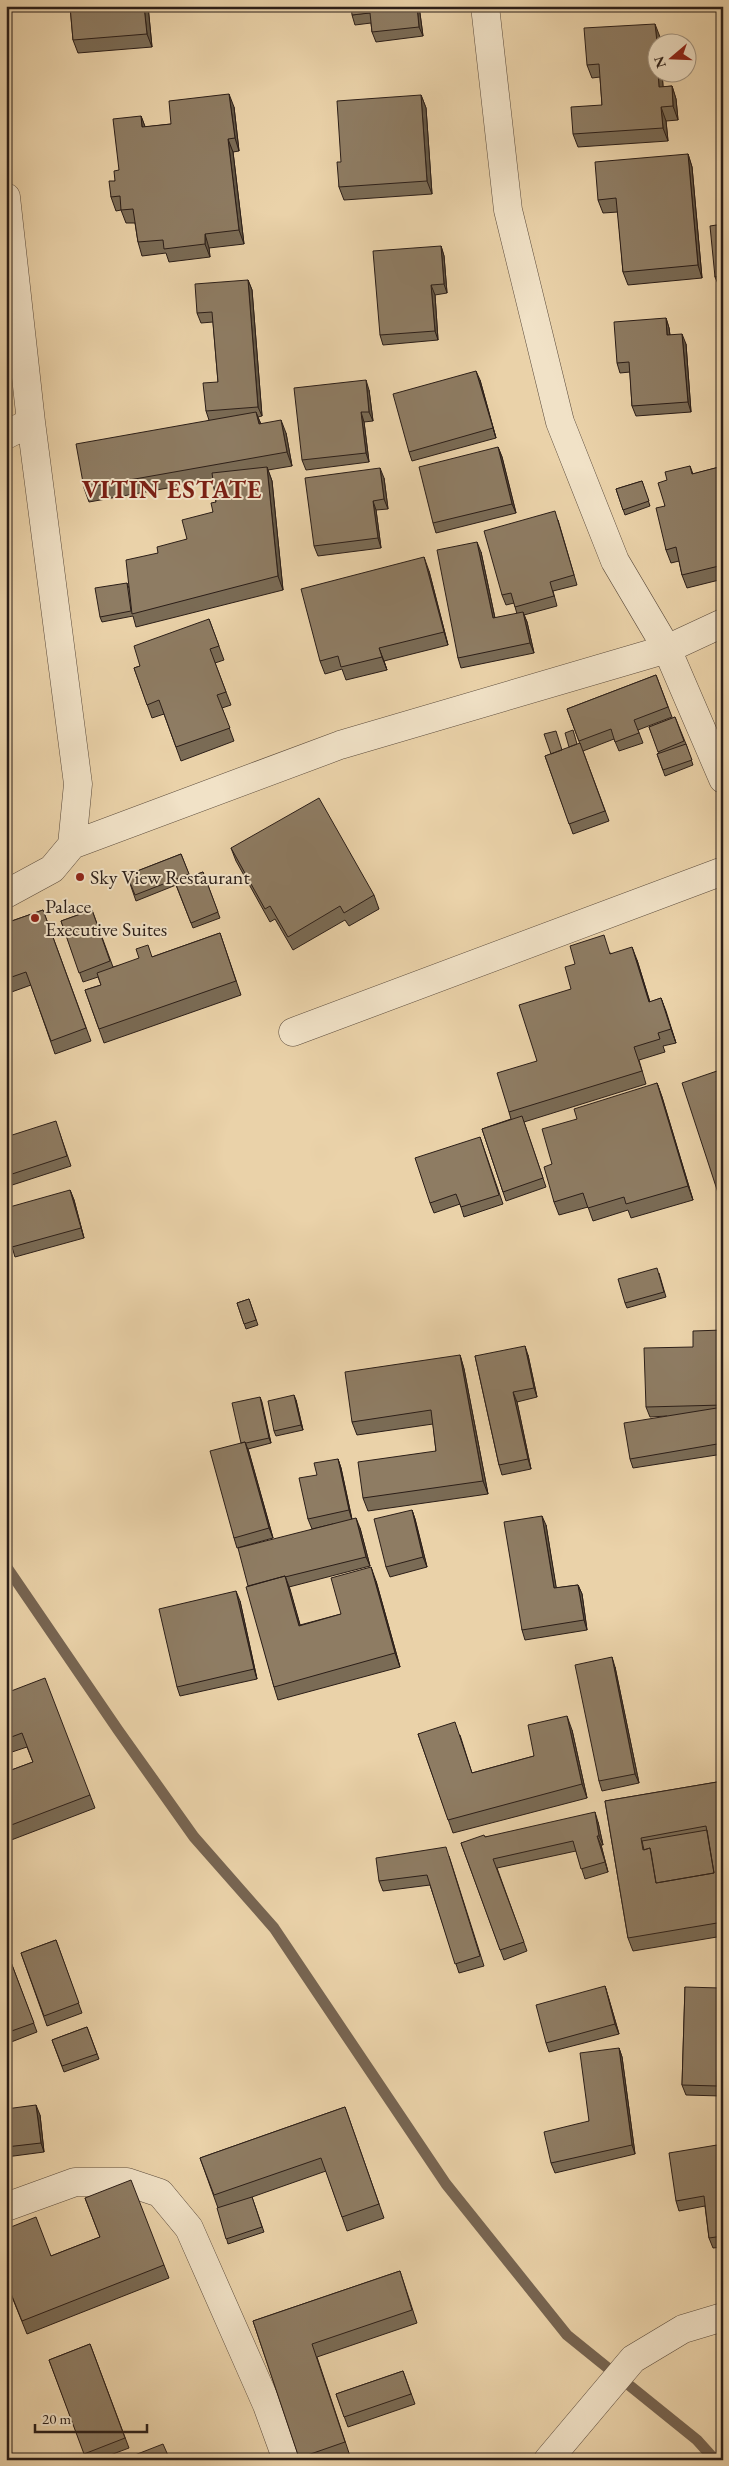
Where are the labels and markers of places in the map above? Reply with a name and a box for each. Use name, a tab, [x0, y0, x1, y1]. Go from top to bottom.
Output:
place label: Sky View Restaurant	[90, 864, 250, 890]
marker: Sky View Restaurant	[74, 871, 86, 883]
place label: Palace Executive Suites	[45, 893, 167, 942]
marker: Palace Executive Suites	[29, 912, 41, 924]

